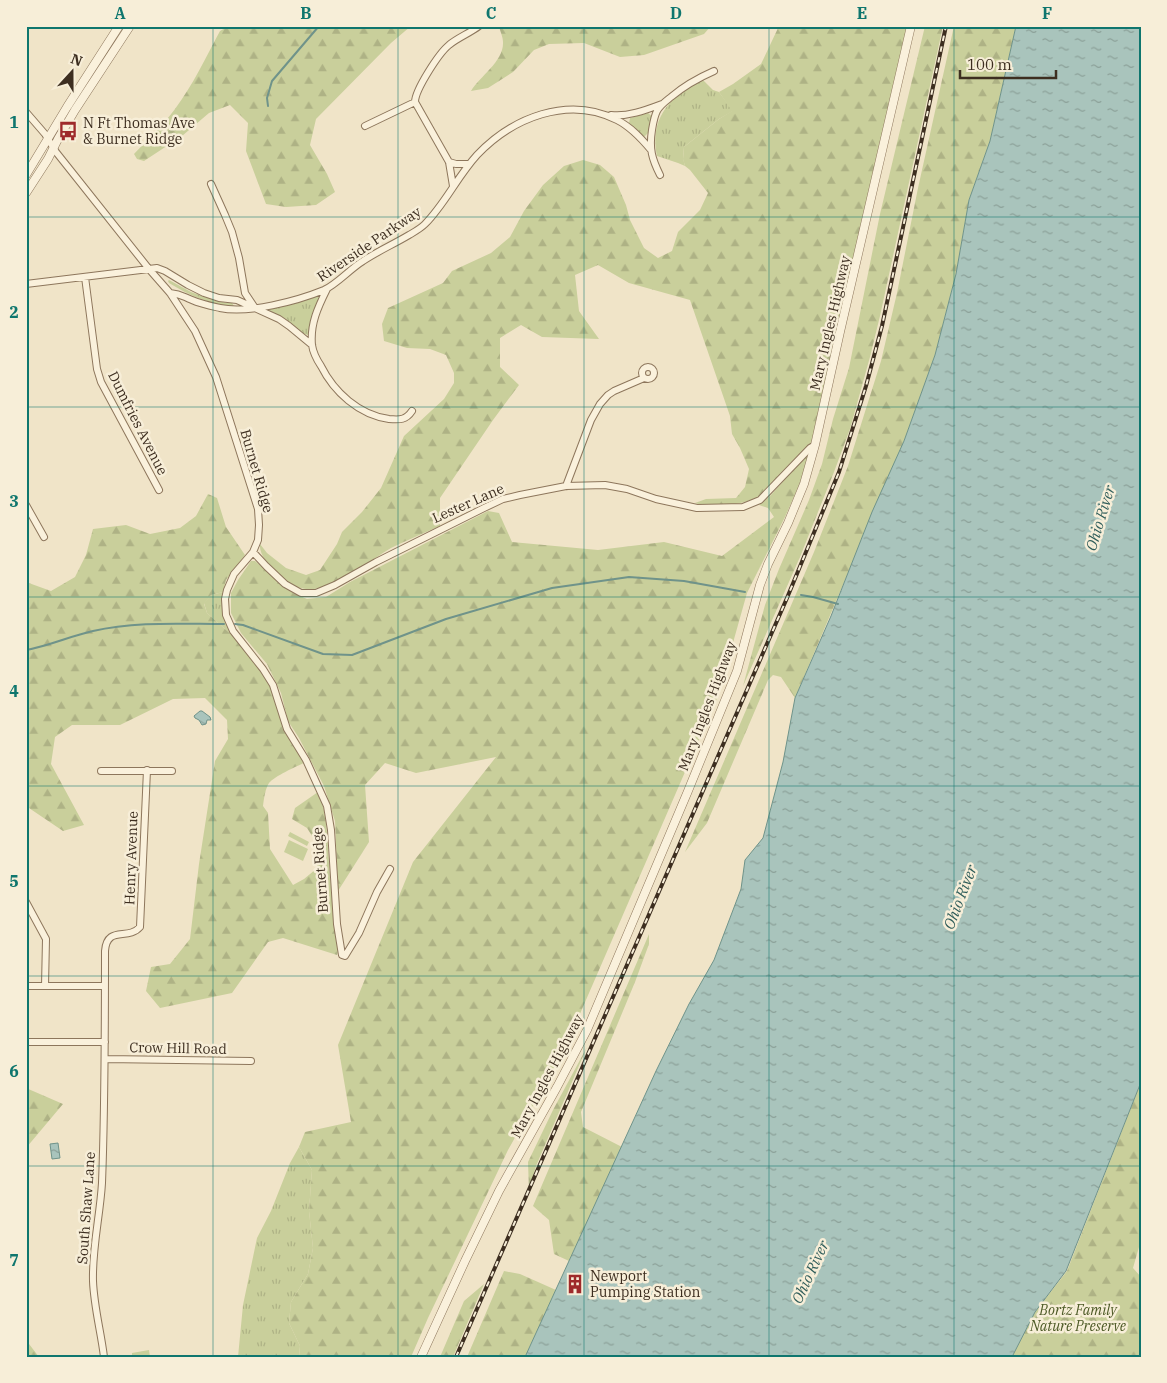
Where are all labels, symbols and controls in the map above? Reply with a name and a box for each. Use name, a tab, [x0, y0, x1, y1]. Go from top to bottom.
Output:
text: A	[114, 3, 126, 23]
text: B	[300, 3, 312, 23]
text: C	[486, 3, 496, 23]
text: D	[670, 3, 682, 23]
text: E	[857, 3, 867, 23]
text: F	[1042, 3, 1052, 23]
north arrow	[48, 48, 98, 98]
scale bar	[960, 48, 1056, 80]
text: N	[68, 49, 85, 70]
text: 100 m	[967, 55, 1012, 74]
text: 1	[9, 112, 19, 132]
place label: N Ft Thomas Ave & Burnet Ridge	[83, 114, 195, 148]
bus stop icon: N Ft Thomas Ave & Burnet Ridge	[57, 120, 79, 142]
street label: Riverside Parkway	[314, 202, 425, 285]
street label: Mary Ingles Highway	[806, 253, 854, 392]
text: 2	[9, 302, 19, 322]
street label: Dumfries Avenue	[104, 368, 172, 478]
street label: Burnet Ridge	[236, 427, 278, 515]
street label: Lester Lane	[429, 479, 507, 527]
water label: Ohio River	[1081, 483, 1119, 553]
text: 3	[9, 491, 19, 511]
street label: Mary Ingles Highway	[674, 638, 740, 774]
text: 4	[9, 681, 19, 701]
street label: Henry Avenue	[120, 811, 142, 905]
street label: Burnet Ridge	[308, 826, 332, 914]
water label: Ohio River	[939, 862, 981, 932]
text: 5	[9, 871, 19, 891]
street label: Mary Ingles Highway	[507, 1010, 588, 1141]
street label: Crow Hill Road	[129, 1038, 227, 1058]
text: 6	[9, 1061, 19, 1081]
street label: South Shaw Lane	[73, 1151, 99, 1265]
water label: Ohio River	[787, 1237, 833, 1307]
text: 7	[9, 1250, 19, 1270]
place label: Newport Pumping Station	[590, 1267, 700, 1301]
building icon: Newport Pumping Station	[564, 1273, 586, 1295]
park label: Bortz Family Nature Preserve	[1029, 1301, 1127, 1335]

